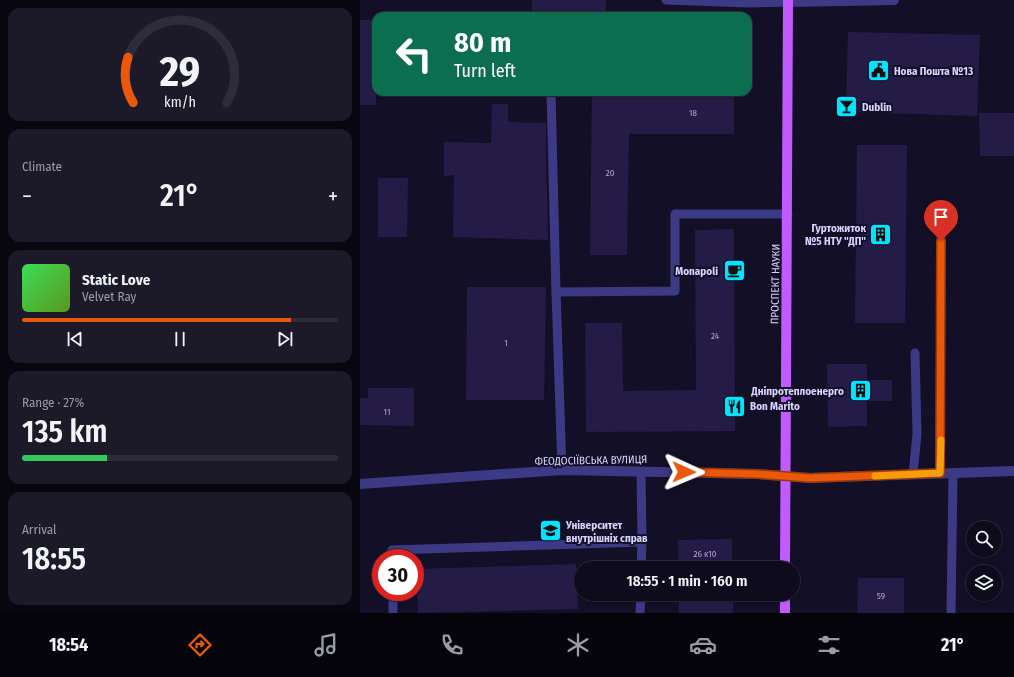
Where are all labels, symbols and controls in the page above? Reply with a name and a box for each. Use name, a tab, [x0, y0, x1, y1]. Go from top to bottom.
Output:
text: 80 m	[454, 26, 511, 59]
icon: left	[388, 28, 440, 80]
text: 29	[159, 46, 200, 96]
public building icon: Нова Пошта №13	[866, 58, 892, 84]
text: Turn left	[454, 60, 516, 82]
place label: Нова Пошта №13	[894, 65, 973, 78]
text: km/h	[164, 93, 196, 110]
bar icon: Dublin	[833, 94, 859, 120]
place label: Dublin	[862, 101, 892, 114]
house number: 18	[689, 108, 698, 118]
text: Climate	[22, 159, 62, 174]
house number: 20	[606, 168, 615, 178]
text: 21°	[160, 178, 200, 214]
text: −	[22, 183, 32, 210]
text: +	[328, 183, 338, 210]
pin	[924, 200, 958, 241]
icon: arrive	[930, 206, 952, 228]
building icon: Гуртожиток №5 НТУ "ДП"	[868, 221, 894, 247]
place label: Гуртожиток №5 НТУ "ДП"	[805, 222, 866, 248]
street label: ПРОСПЕКТ НАУКИ	[768, 244, 783, 324]
cafe icon: Monapoli	[721, 258, 747, 284]
place label: Monapoli	[675, 265, 718, 278]
text: Static Love	[82, 271, 150, 289]
text: Velvet Ray	[82, 289, 136, 304]
icon: previous	[64, 328, 86, 350]
icon: pause	[169, 328, 191, 350]
icon: next	[274, 328, 296, 350]
house number: 24	[711, 331, 720, 341]
house number: 1	[504, 338, 508, 348]
building icon: Дніпротеплоенерго	[847, 378, 873, 404]
place label: Дніпротеплоенерго	[750, 385, 844, 398]
restaurant icon: Bon Marito	[722, 393, 748, 419]
text: Range · 27%	[22, 395, 84, 410]
place label: Bon Marito	[750, 400, 800, 413]
house number: 11	[384, 407, 390, 417]
text: 135 km	[22, 414, 107, 450]
position arrow	[663, 451, 705, 493]
street label: ФЕОДОСІЇВСЬКА ВУЛИЦЯ	[535, 453, 647, 468]
school or university icon: Університет внутрішніх справ	[537, 518, 563, 544]
place label: Університет внутрішніх справ	[565, 519, 648, 545]
map controls	[966, 521, 1002, 601]
button: search	[966, 521, 1002, 557]
text: Arrival	[22, 522, 56, 537]
text: 18:55	[22, 541, 86, 577]
speed limit sign: 30	[372, 549, 424, 601]
house number: 26 к10	[694, 549, 717, 559]
button: layers	[966, 565, 1002, 601]
text: 18:55 · 1 min · 160 m	[626, 572, 748, 590]
house number: 59	[877, 591, 885, 601]
icon: directions	[186, 631, 214, 659]
icon: music	[312, 631, 340, 659]
icon: phone	[438, 631, 466, 659]
icon: climate	[564, 631, 592, 659]
icon: car	[689, 631, 717, 659]
icon: filters	[815, 631, 843, 659]
text: 18:54	[49, 634, 88, 656]
text: 21°	[941, 634, 965, 656]

